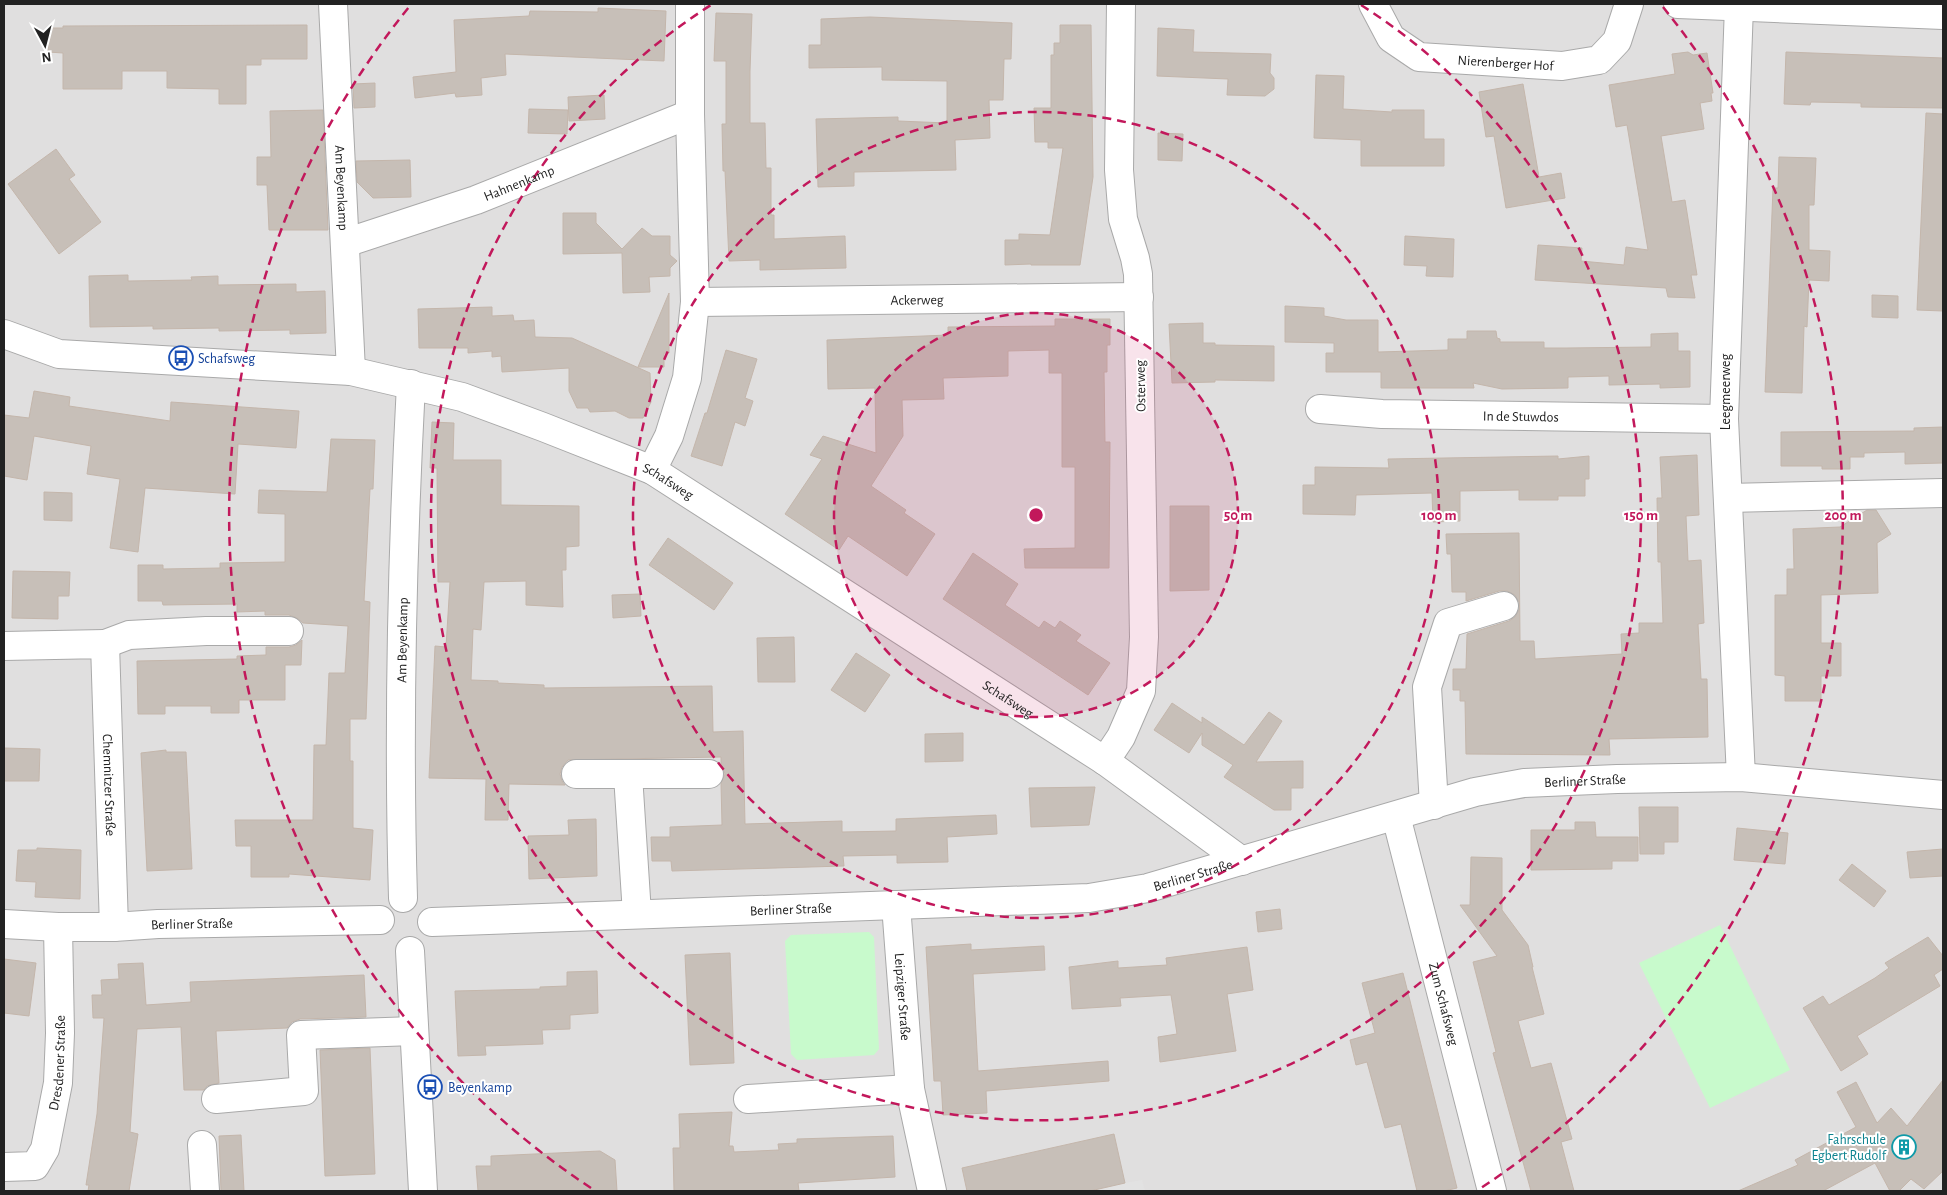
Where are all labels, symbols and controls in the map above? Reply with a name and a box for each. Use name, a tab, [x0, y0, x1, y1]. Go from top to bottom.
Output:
north arrow	[20, 20, 70, 70]
text: N	[41, 49, 52, 64]
street label: Nierenberger Hof	[1457, 53, 1555, 73]
street label: Am Beyenkamp	[332, 145, 350, 231]
street label: Hahnenkamp	[482, 163, 556, 204]
street label: Ackerweg	[890, 293, 944, 308]
bus stop icon: Schafsweg	[168, 345, 194, 371]
place label: Schafsweg	[198, 352, 255, 366]
street label: Leegmeerweg	[1719, 354, 1733, 430]
street label: Osterweg	[1134, 360, 1148, 412]
street label: In de Stuwdos	[1483, 409, 1559, 425]
street label: Schafsweg	[641, 461, 696, 503]
centre of rings	[1027, 506, 1045, 524]
text: 50 m	[1224, 508, 1252, 523]
text: 100 m	[1421, 508, 1457, 523]
text: 150 m	[1624, 508, 1658, 523]
text: 200 m	[1824, 508, 1862, 523]
street label: Am Beyenkamp	[395, 597, 411, 683]
street label: Schafsweg	[980, 678, 1036, 721]
street label: Chemnitzer Straße	[100, 734, 117, 836]
street label: Berliner Straße	[1544, 773, 1626, 790]
street label: Berliner Straße	[1152, 858, 1234, 894]
street label: Berliner Straße	[750, 901, 832, 918]
street label: Berliner Straße	[150, 917, 233, 932]
street label: Leipziger Straße	[892, 952, 912, 1041]
street label: Zum Schafsweg	[1426, 961, 1460, 1047]
street label: Dresdener Straße	[47, 1015, 68, 1112]
bus stop icon: Beyenkamp	[417, 1074, 443, 1100]
place label: Beyenkamp	[448, 1081, 512, 1095]
place label: Fahrschule Egbert Rudolf	[1812, 1133, 1887, 1163]
building icon: Fahrschule Egbert Rudolf	[1891, 1134, 1917, 1160]

